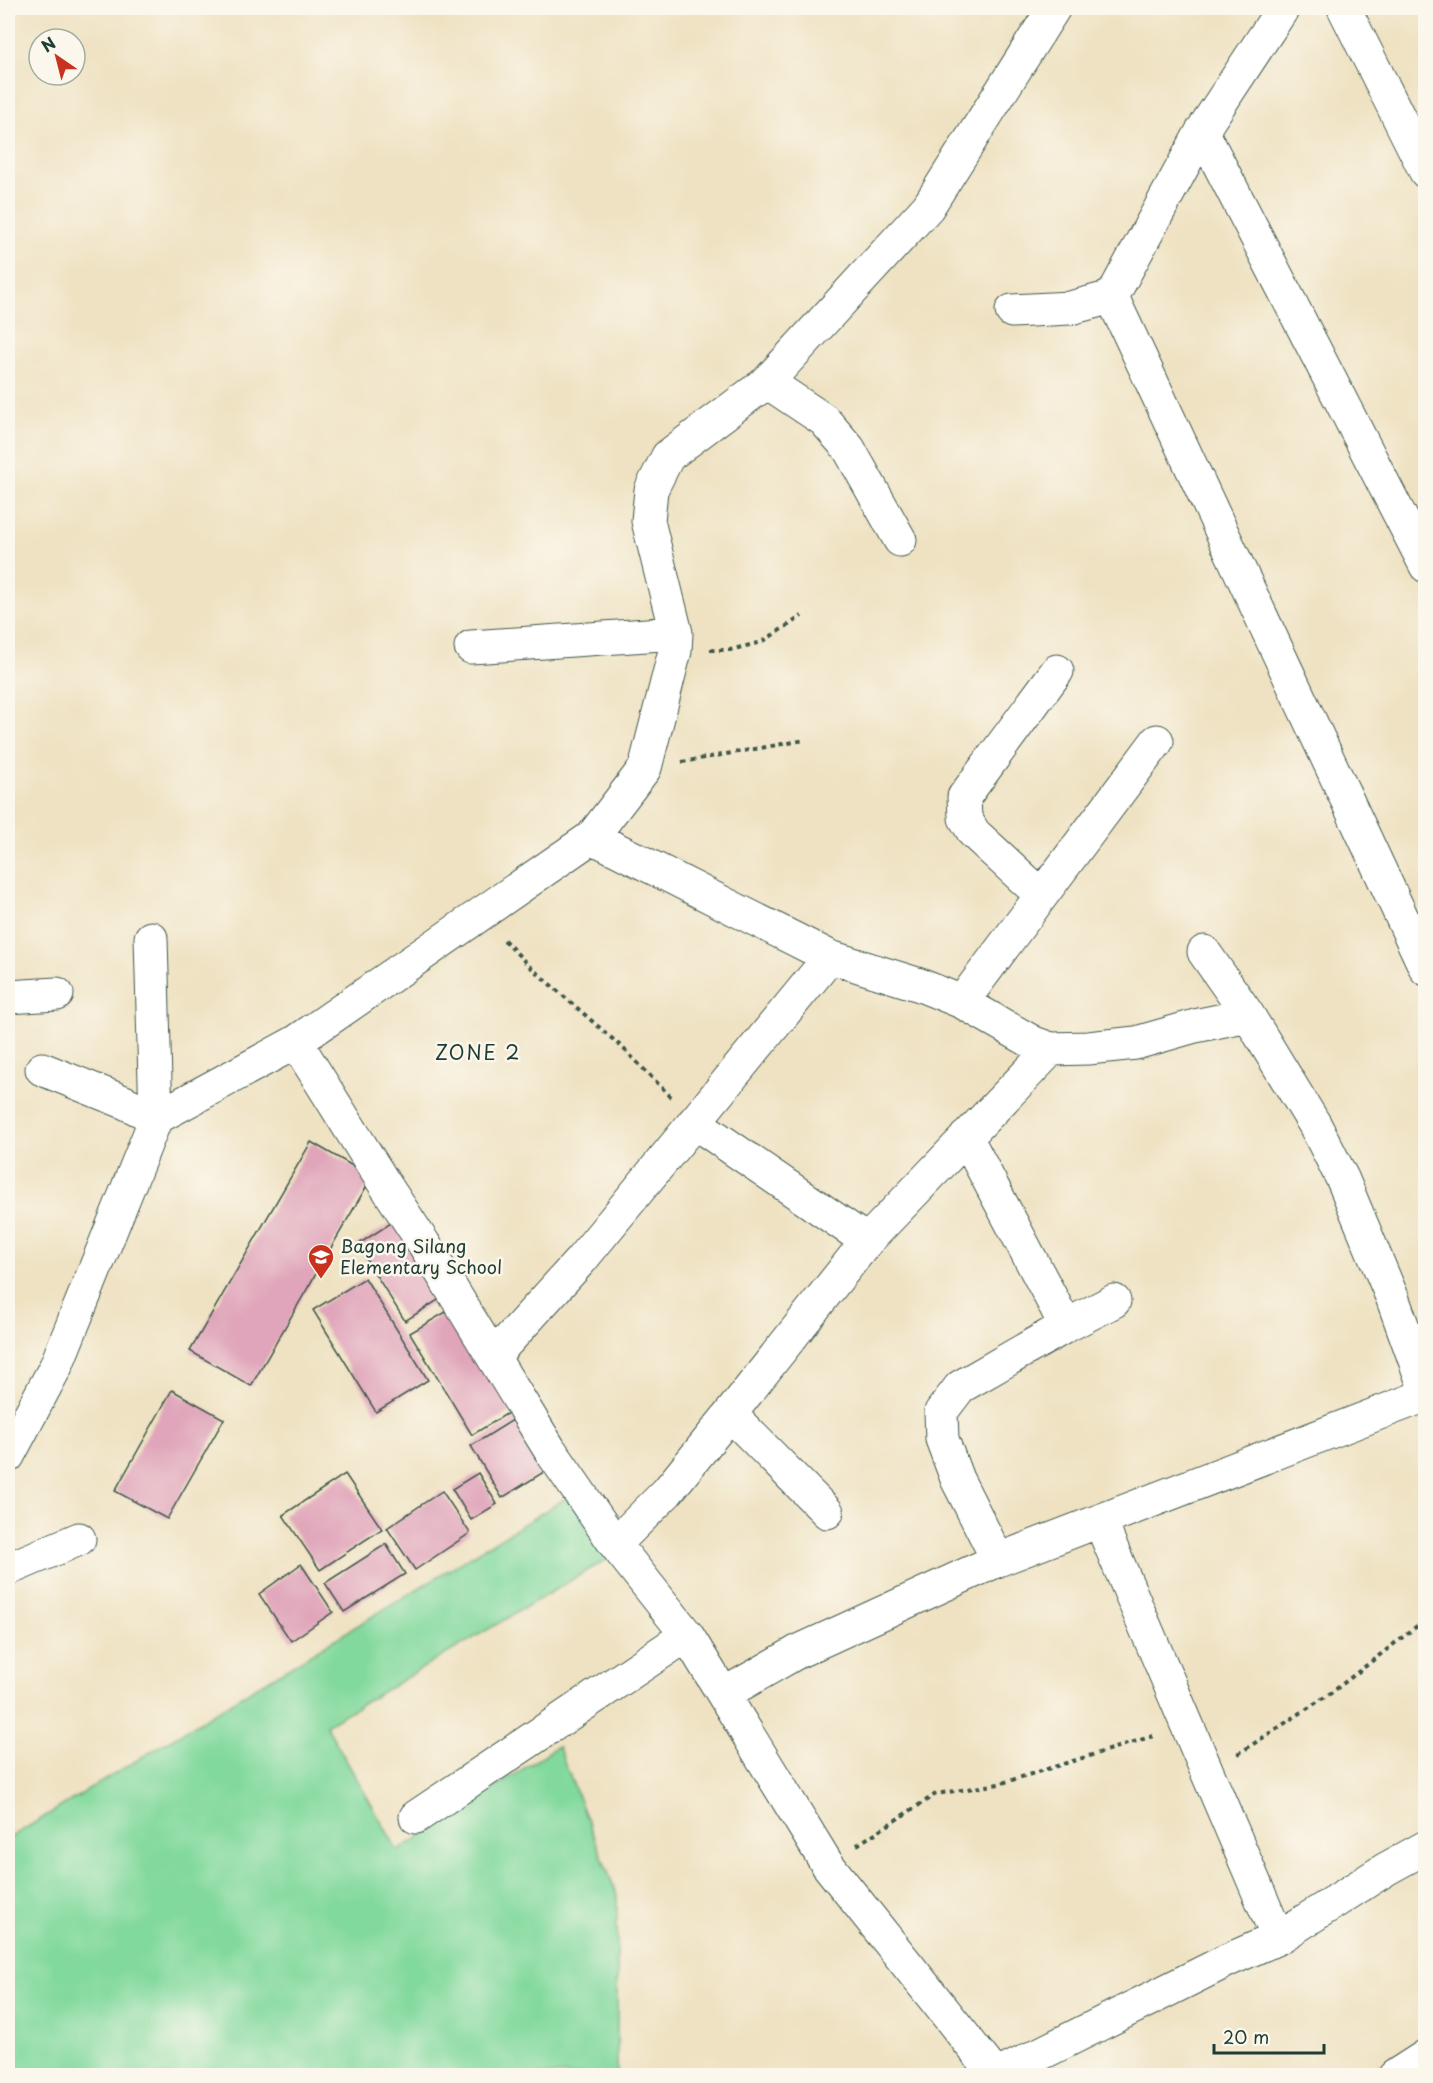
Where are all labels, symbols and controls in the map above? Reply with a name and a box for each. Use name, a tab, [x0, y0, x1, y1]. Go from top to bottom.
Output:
north arrow	[27, 27, 87, 87]
text: N	[36, 30, 60, 57]
district label: ZONE 2	[435, 1037, 521, 1067]
place label: Bagong Silang Elementary School	[340, 1232, 502, 1280]
school or university icon: Bagong Silang Elementary School	[306, 1242, 336, 1280]
scale bar	[1214, 2017, 1324, 2055]
text: 20 m	[1223, 2023, 1269, 2050]

